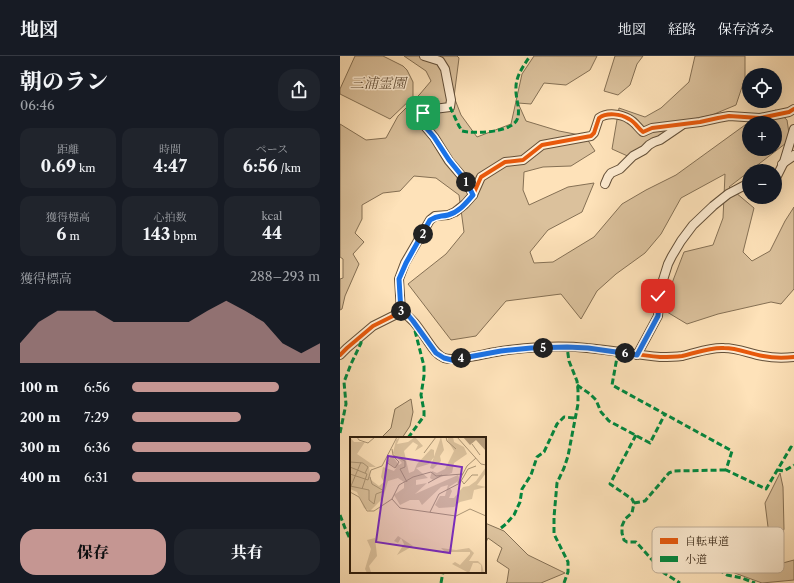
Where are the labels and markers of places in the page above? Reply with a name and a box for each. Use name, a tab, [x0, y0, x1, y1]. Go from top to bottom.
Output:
pin	[406, 96, 440, 130]
pin: 1	[456, 172, 476, 192]
pin: 2	[413, 224, 433, 244]
pin	[641, 279, 675, 313]
pin: 3	[391, 301, 411, 321]
pin: 5	[533, 338, 553, 358]
pin: 6	[615, 343, 635, 363]
pin: 4	[451, 348, 471, 368]

